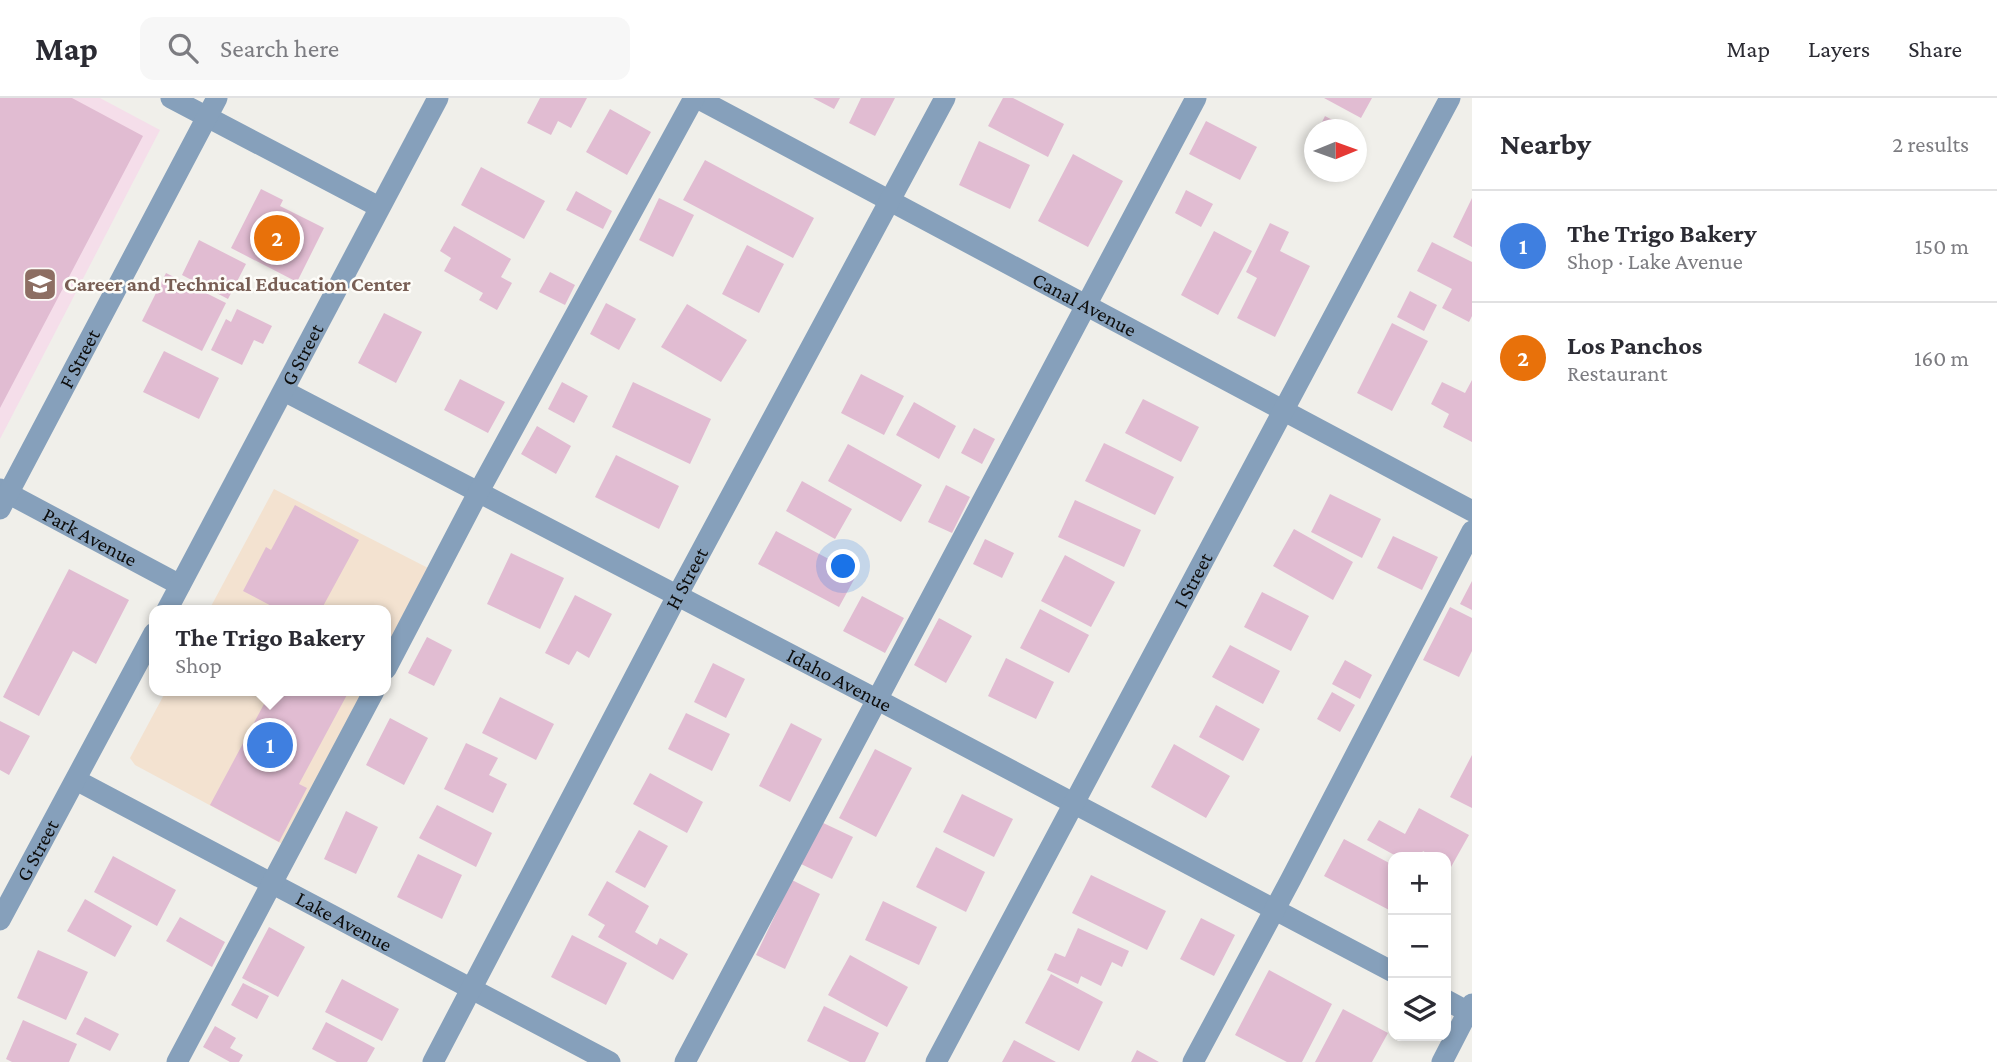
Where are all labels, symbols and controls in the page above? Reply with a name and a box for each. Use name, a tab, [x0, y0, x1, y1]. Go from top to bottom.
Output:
search box	[140, 17, 630, 80]
icon: search	[164, 29, 202, 67]
text: Map	[35, 30, 98, 67]
text: Search here	[220, 34, 339, 63]
text: Map	[1726, 35, 1770, 62]
text: Layers	[1808, 35, 1870, 62]
text: Share	[1908, 35, 1962, 62]
north arrow	[1304, 119, 1367, 182]
text: Nearby	[1500, 127, 1591, 160]
text: 2 results	[1892, 131, 1969, 157]
pin: 2	[254, 212, 300, 264]
text: The Trigo Bakery	[1567, 219, 1757, 248]
text: 1	[1519, 233, 1527, 259]
text: 150 m	[1915, 233, 1969, 259]
text: Shop · Lake Avenue	[1567, 248, 1743, 274]
school or university icon: Career and Technical Education Center	[21, 265, 59, 303]
street label: Canal Avenue	[1028, 267, 1141, 342]
place label: Career and Technical Education Center	[64, 272, 412, 296]
street label: G Street	[276, 319, 329, 390]
street label: F Street	[54, 324, 105, 392]
text: Los Panchos	[1567, 331, 1702, 360]
text: 2	[1517, 345, 1529, 371]
text: 160 m	[1914, 345, 1969, 371]
text: Restaurant	[1567, 360, 1667, 386]
street label: Park Avenue	[39, 502, 141, 572]
street label: H Street	[660, 542, 713, 614]
street label: I Street	[1168, 547, 1218, 612]
your location	[826, 549, 860, 583]
popup	[149, 605, 391, 696]
text: The Trigo Bakery	[175, 623, 365, 652]
street label: Idaho Avenue	[783, 643, 896, 717]
text: Shop	[175, 652, 222, 678]
pin: 1	[247, 719, 293, 771]
street label: G Street	[11, 815, 64, 885]
map controls	[1388, 852, 1451, 1041]
button: +	[1388, 852, 1451, 915]
street label: Lake Avenue	[292, 886, 396, 957]
button: −	[1388, 915, 1451, 978]
button: layers	[1388, 978, 1451, 1041]

